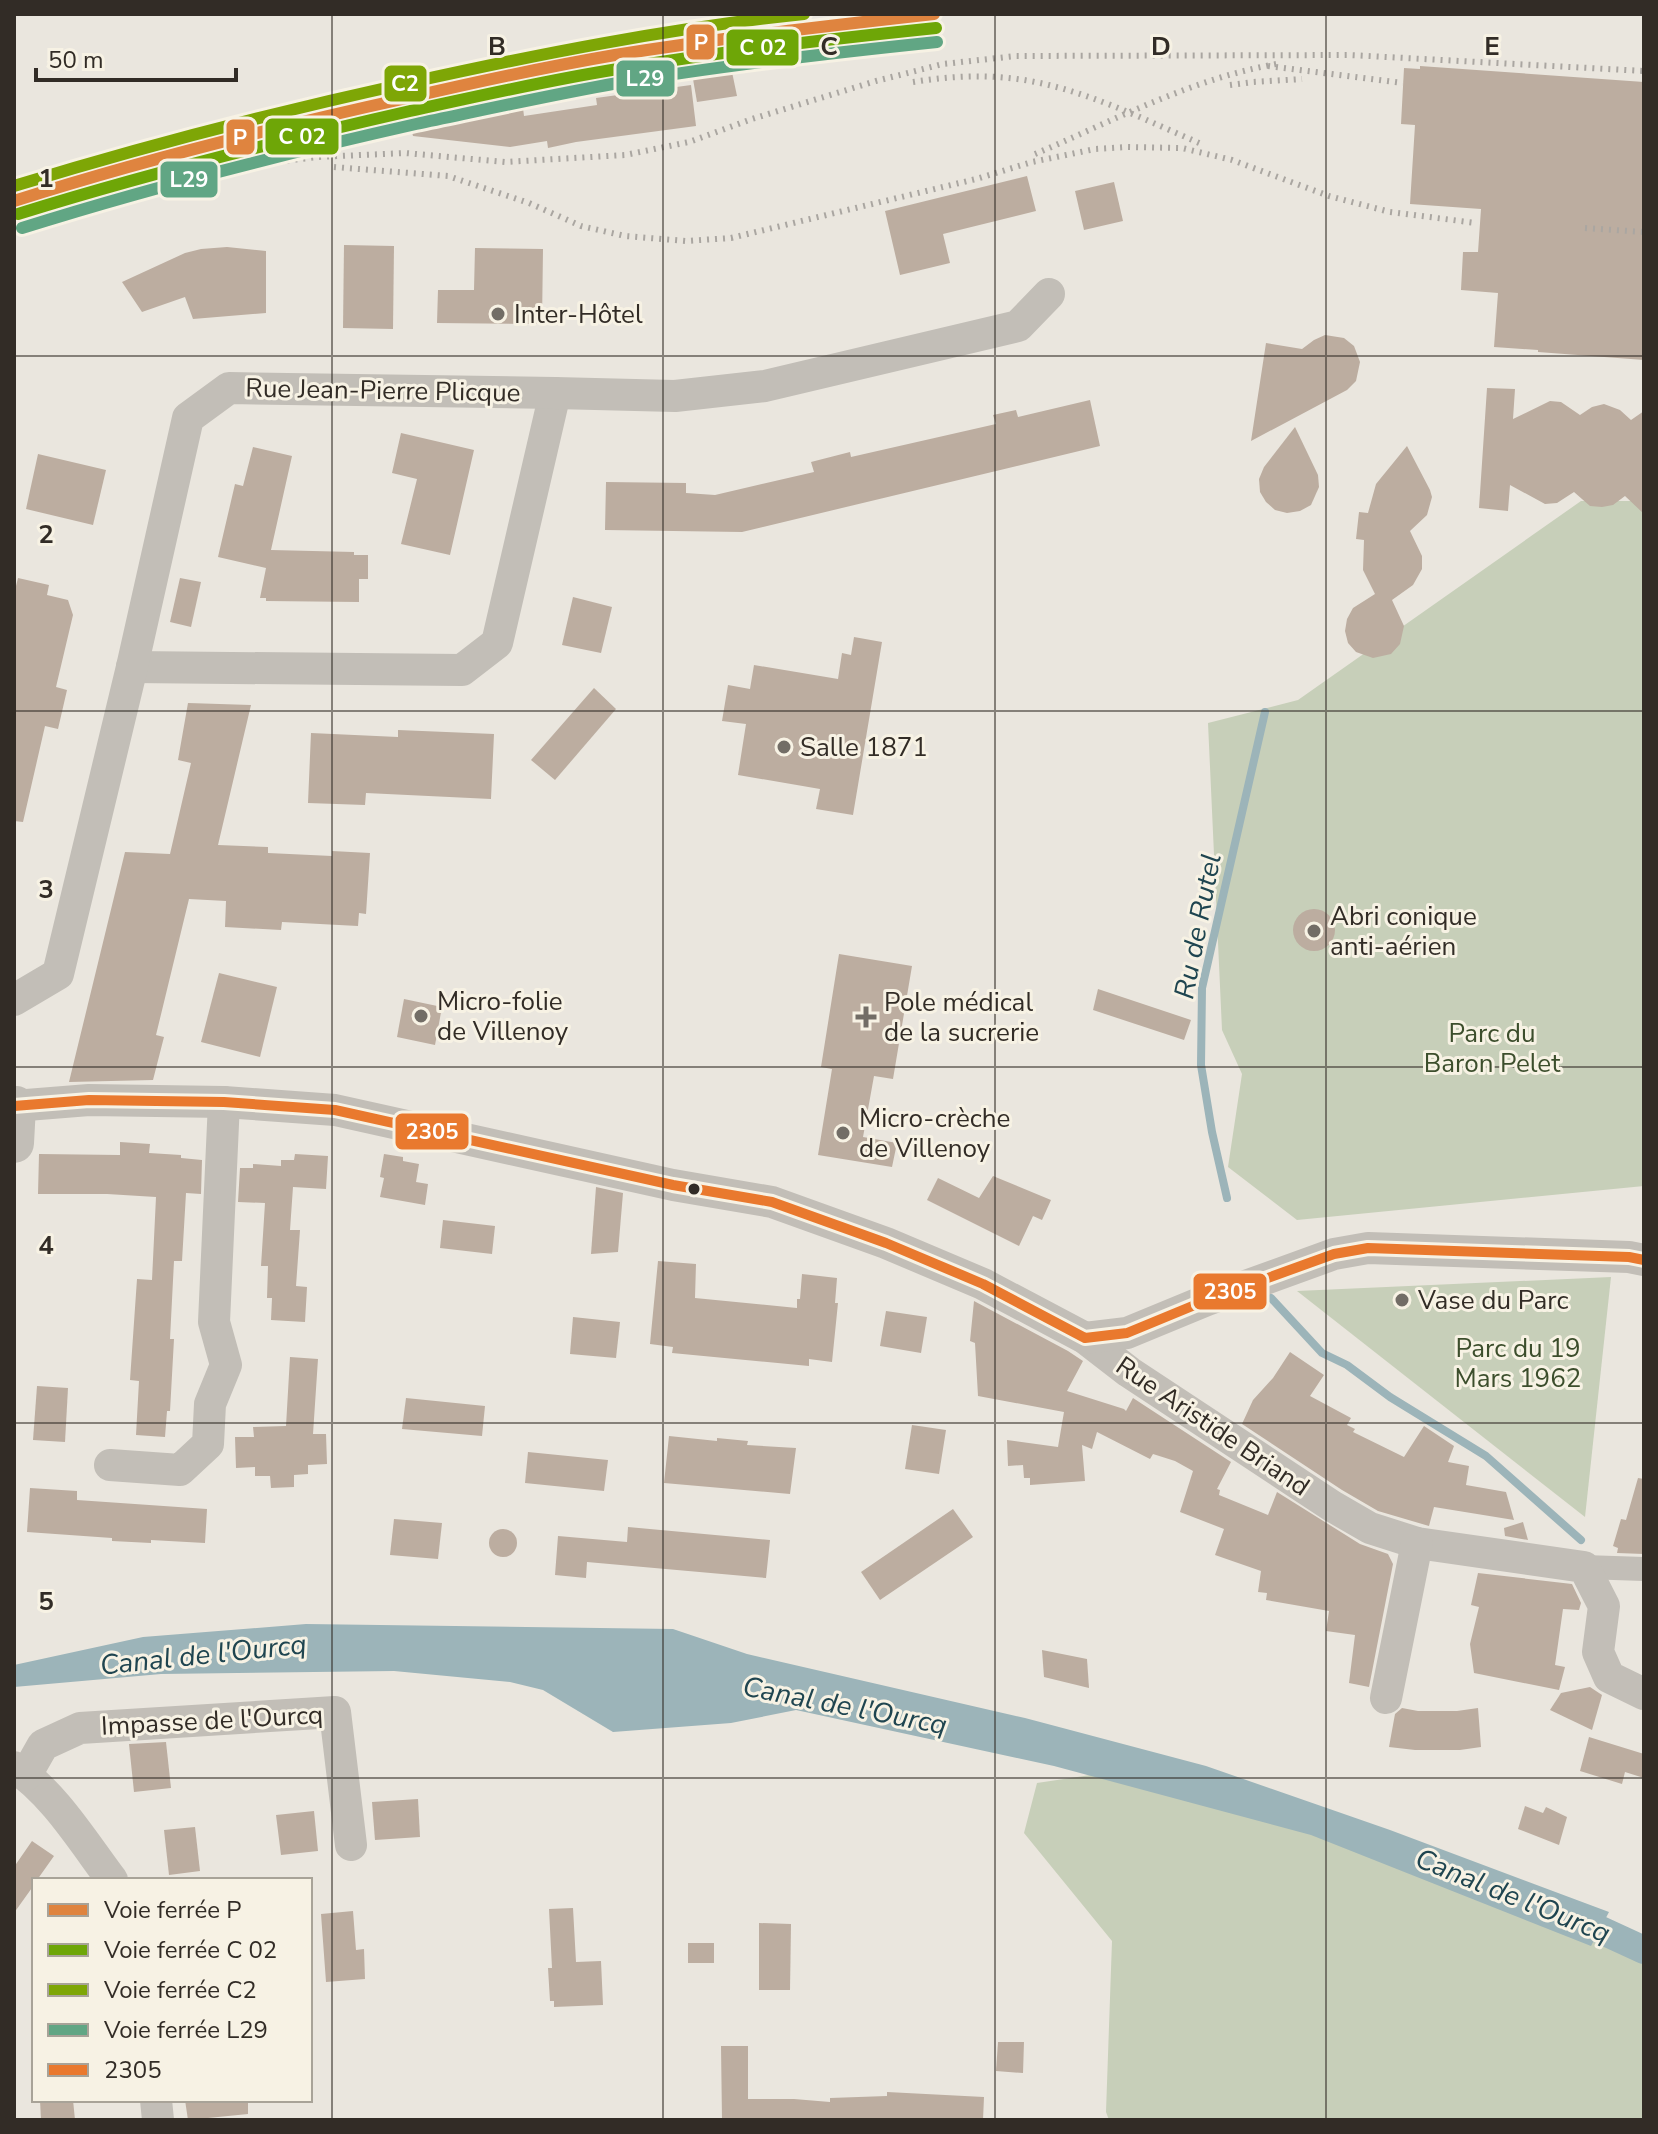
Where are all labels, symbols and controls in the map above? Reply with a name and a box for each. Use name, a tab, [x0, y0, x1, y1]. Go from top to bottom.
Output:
line badge: P	[685, 23, 716, 61]
text: P	[694, 28, 708, 58]
line badge: C 02	[725, 28, 800, 67]
text: B	[488, 29, 506, 64]
text: C	[820, 29, 838, 64]
text: D	[1151, 29, 1171, 64]
text: E	[1484, 29, 1500, 64]
scale bar	[36, 32, 236, 82]
text: C 02	[739, 33, 787, 63]
text: 50 m	[48, 44, 104, 76]
line badge: L29	[615, 59, 676, 98]
line badge: C2	[383, 64, 428, 103]
text: L29	[626, 64, 664, 94]
text: C2	[391, 69, 419, 99]
line badge: C 02	[264, 117, 340, 156]
line badge: P	[225, 118, 256, 156]
text: C 02	[278, 122, 326, 152]
text: P	[233, 123, 247, 153]
line badge: L29	[159, 160, 219, 199]
text: 1	[38, 161, 54, 196]
text: L29	[170, 165, 208, 195]
place label: Inter-Hôtel	[514, 297, 643, 332]
marker: Inter-Hôtel	[489, 305, 507, 323]
street label: Rue Jean-Pierre Plicque	[245, 371, 521, 410]
text: 2	[38, 517, 54, 552]
place label: Salle 1871	[800, 730, 928, 765]
marker: Salle 1871	[775, 738, 793, 756]
water label: Ru de Rutel	[1165, 850, 1231, 1002]
text: 3	[38, 872, 54, 907]
place label: Abri conique anti-aérien	[1330, 899, 1477, 964]
marker: Abri conique anti-aérien	[1305, 922, 1323, 940]
place label: Micro-folie de Villenoy	[437, 984, 569, 1049]
place label: Pole médical de la sucrerie	[884, 985, 1039, 1050]
marker: Pole médical de la sucrerie	[855, 1006, 877, 1028]
marker: Micro-folie de Villenoy	[412, 1007, 430, 1025]
park label: Parc du Baron Pelet	[1424, 1016, 1561, 1081]
place label: Micro-crèche de Villenoy	[859, 1101, 1010, 1166]
line badge: 2305	[394, 1112, 470, 1151]
text: 2305	[406, 1117, 458, 1147]
marker: Micro-crèche de Villenoy	[834, 1124, 852, 1142]
unlabelled marker	[686, 1181, 702, 1197]
text: 4	[38, 1228, 54, 1263]
line badge: 2305	[1192, 1272, 1268, 1311]
text: 2305	[1204, 1277, 1256, 1307]
place label: Vase du Parc	[1417, 1283, 1568, 1318]
marker: Vase du Parc	[1393, 1291, 1411, 1309]
park label: Parc du 19 Mars 1962	[1455, 1331, 1581, 1396]
street label: Rue Aristide Briand	[1109, 1349, 1316, 1504]
text: 5	[38, 1584, 54, 1619]
water label: Canal de l'Ourcq	[98, 1625, 308, 1685]
water label: Canal de l'Ourcq	[739, 1668, 950, 1744]
street label: Impasse de l'Ourcq	[100, 1697, 324, 1744]
water label: Canal de l'Ourcq	[1409, 1839, 1616, 1952]
legend	[32, 1878, 312, 2102]
text: Voie ferrée P	[103, 1894, 241, 1926]
text: Voie ferrée C 02	[103, 1934, 277, 1966]
text: Voie ferrée C2	[103, 1974, 257, 2006]
text: Voie ferrée L29	[103, 2014, 268, 2046]
text: 2305	[104, 2054, 162, 2086]

